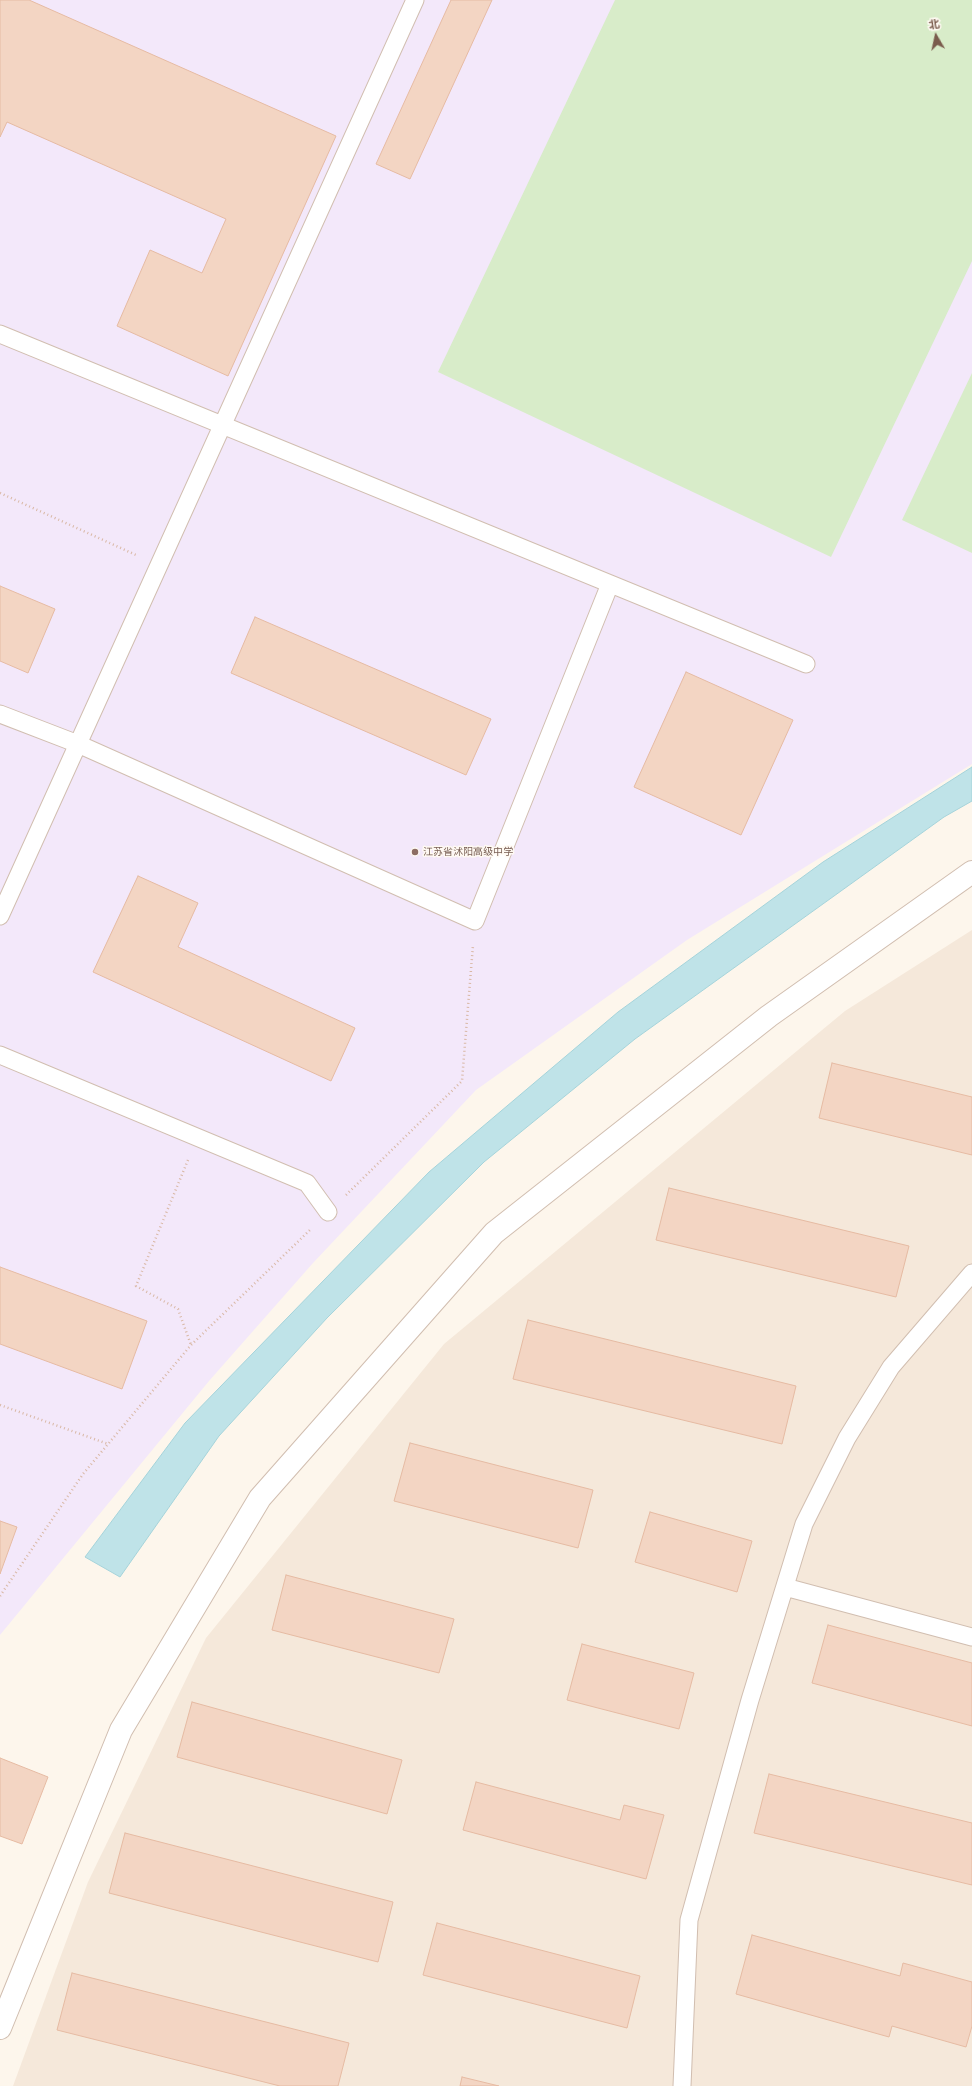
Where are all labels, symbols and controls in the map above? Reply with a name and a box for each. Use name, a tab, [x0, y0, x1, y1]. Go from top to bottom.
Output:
north arrow	[916, 16, 956, 56]
text: 北	[928, 16, 940, 31]
place label: 江苏省沭阳高级中学	[423, 846, 513, 858]
marker: 江苏省沭阳高级中学	[410, 847, 420, 857]

